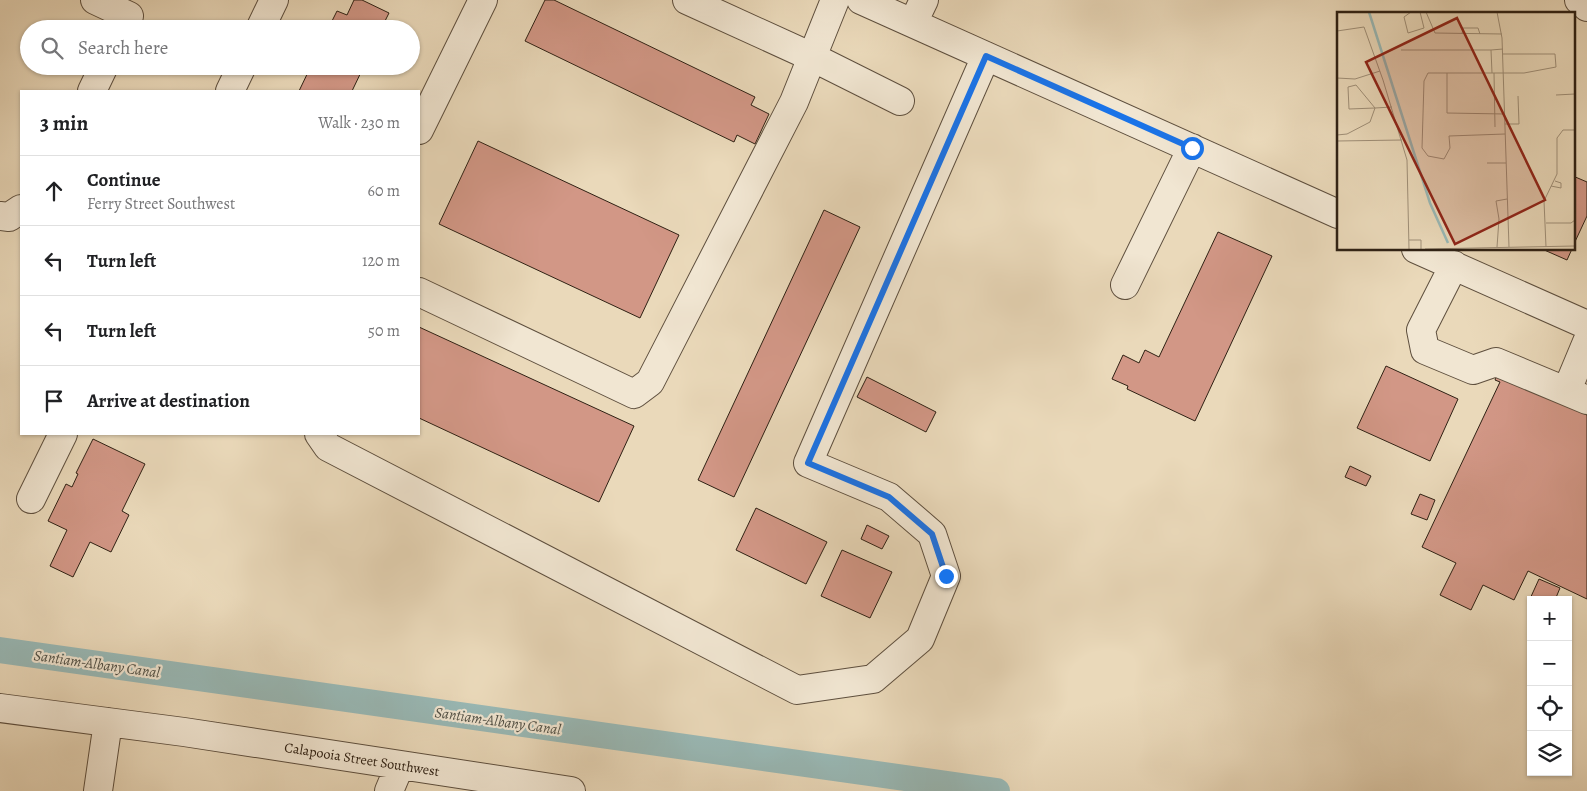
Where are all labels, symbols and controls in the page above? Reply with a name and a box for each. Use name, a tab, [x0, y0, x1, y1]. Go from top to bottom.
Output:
inset map	[1337, 12, 1574, 250]
search box	[20, 20, 420, 75]
icon: search	[38, 34, 66, 62]
text: Search here	[78, 35, 168, 61]
text: 3 min	[40, 109, 88, 137]
text: Walk · 230 m	[318, 112, 400, 134]
route start	[1181, 137, 1204, 160]
text: Continue	[87, 167, 161, 193]
icon: ahead	[40, 177, 68, 205]
text: 60 m	[368, 180, 400, 202]
text: Ferry Street Southwest	[87, 193, 235, 215]
icon: left	[40, 247, 68, 275]
text: Turn left	[87, 248, 156, 274]
text: 120 m	[362, 250, 400, 272]
icon: left	[40, 317, 68, 345]
text: Turn left	[87, 318, 156, 344]
text: 50 m	[368, 320, 400, 342]
icon: arrive	[40, 387, 68, 415]
text: Arrive at destination	[87, 388, 250, 414]
route end	[935, 565, 958, 588]
map controls	[1527, 596, 1572, 776]
button: +	[1527, 596, 1572, 641]
button: −	[1527, 641, 1572, 686]
water label: Santiam-Albany Canal	[33, 645, 162, 683]
button: locate	[1527, 686, 1572, 731]
water label: Santiam-Albany Canal	[434, 702, 563, 740]
button: layers	[1527, 731, 1572, 776]
street label: Calapooia Street Southwest	[283, 738, 441, 781]

